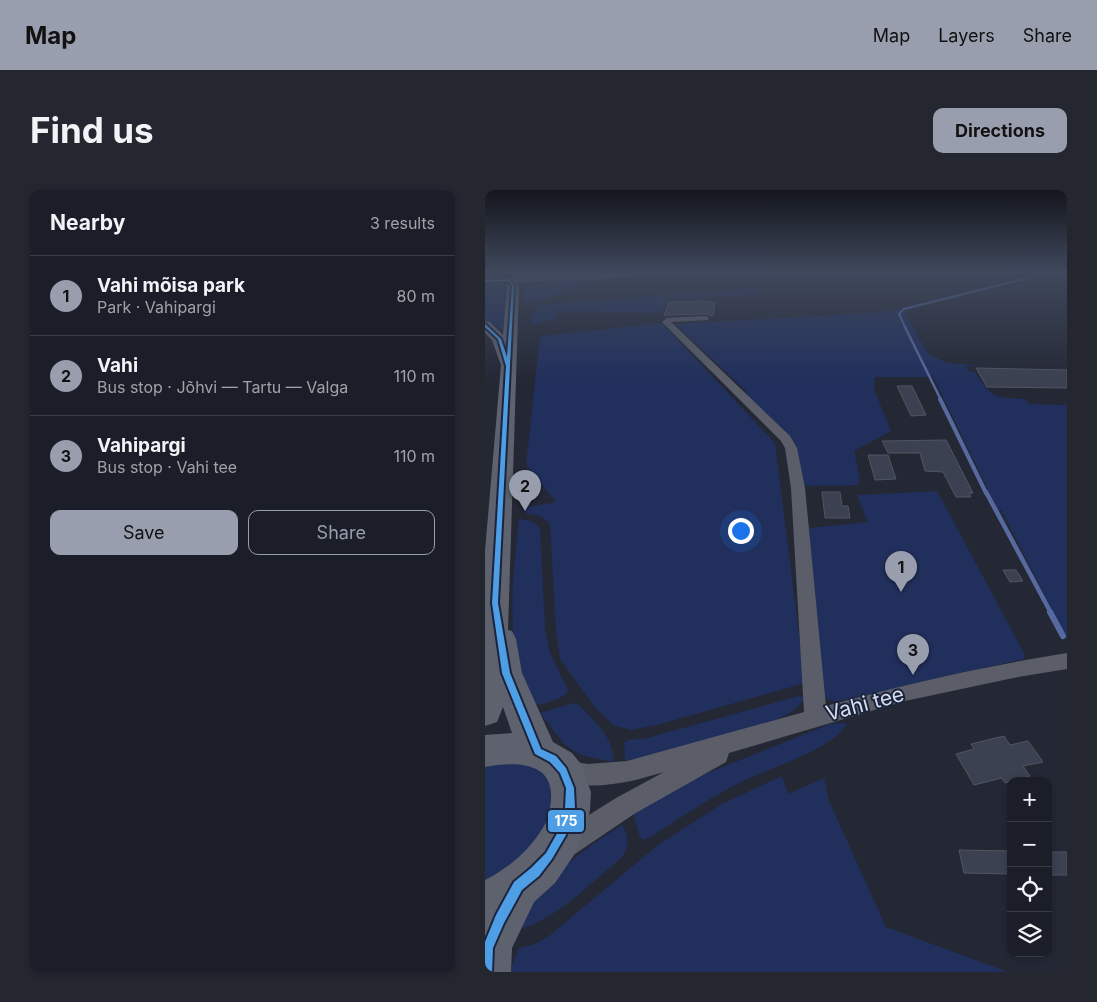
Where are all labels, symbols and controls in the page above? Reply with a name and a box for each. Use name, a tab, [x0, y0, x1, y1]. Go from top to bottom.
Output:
text: Map	[25, 21, 76, 50]
text: Map	[873, 25, 910, 46]
text: Layers	[938, 25, 995, 46]
text: Share	[1023, 25, 1072, 46]
button: Directions	[933, 108, 1067, 153]
text: Find us	[30, 109, 154, 151]
text: Nearby	[50, 210, 125, 235]
text: 3 results	[370, 213, 435, 233]
text: Vahi mõisa park	[97, 274, 245, 297]
text: 1	[63, 286, 69, 306]
text: 80 m	[396, 286, 435, 306]
text: Park · Vahipargi	[97, 297, 216, 317]
text: Vahi	[97, 354, 138, 377]
text: 2	[61, 366, 71, 386]
text: 110 m	[393, 366, 435, 386]
text: Bus stop · Jõhvi — Tartu — Valga	[97, 377, 348, 397]
text: Vahipargi	[97, 434, 186, 457]
text: 3	[61, 446, 71, 466]
text: 110 m	[393, 446, 435, 466]
text: Bus stop · Vahi tee	[97, 457, 237, 477]
pin: 2	[509, 470, 541, 511]
button: Save	[50, 510, 238, 555]
button: Share	[248, 510, 435, 555]
your location	[728, 518, 754, 544]
pin: 1	[885, 551, 917, 592]
pin: 3	[897, 634, 929, 675]
street label: Vahi tee	[823, 681, 907, 726]
map controls	[1007, 777, 1052, 957]
button: +	[1007, 777, 1052, 822]
line badge: 175	[547, 809, 585, 833]
text: 175	[555, 812, 578, 829]
button: −	[1007, 822, 1052, 867]
button: locate	[1007, 867, 1052, 912]
button: layers	[1007, 912, 1052, 957]

